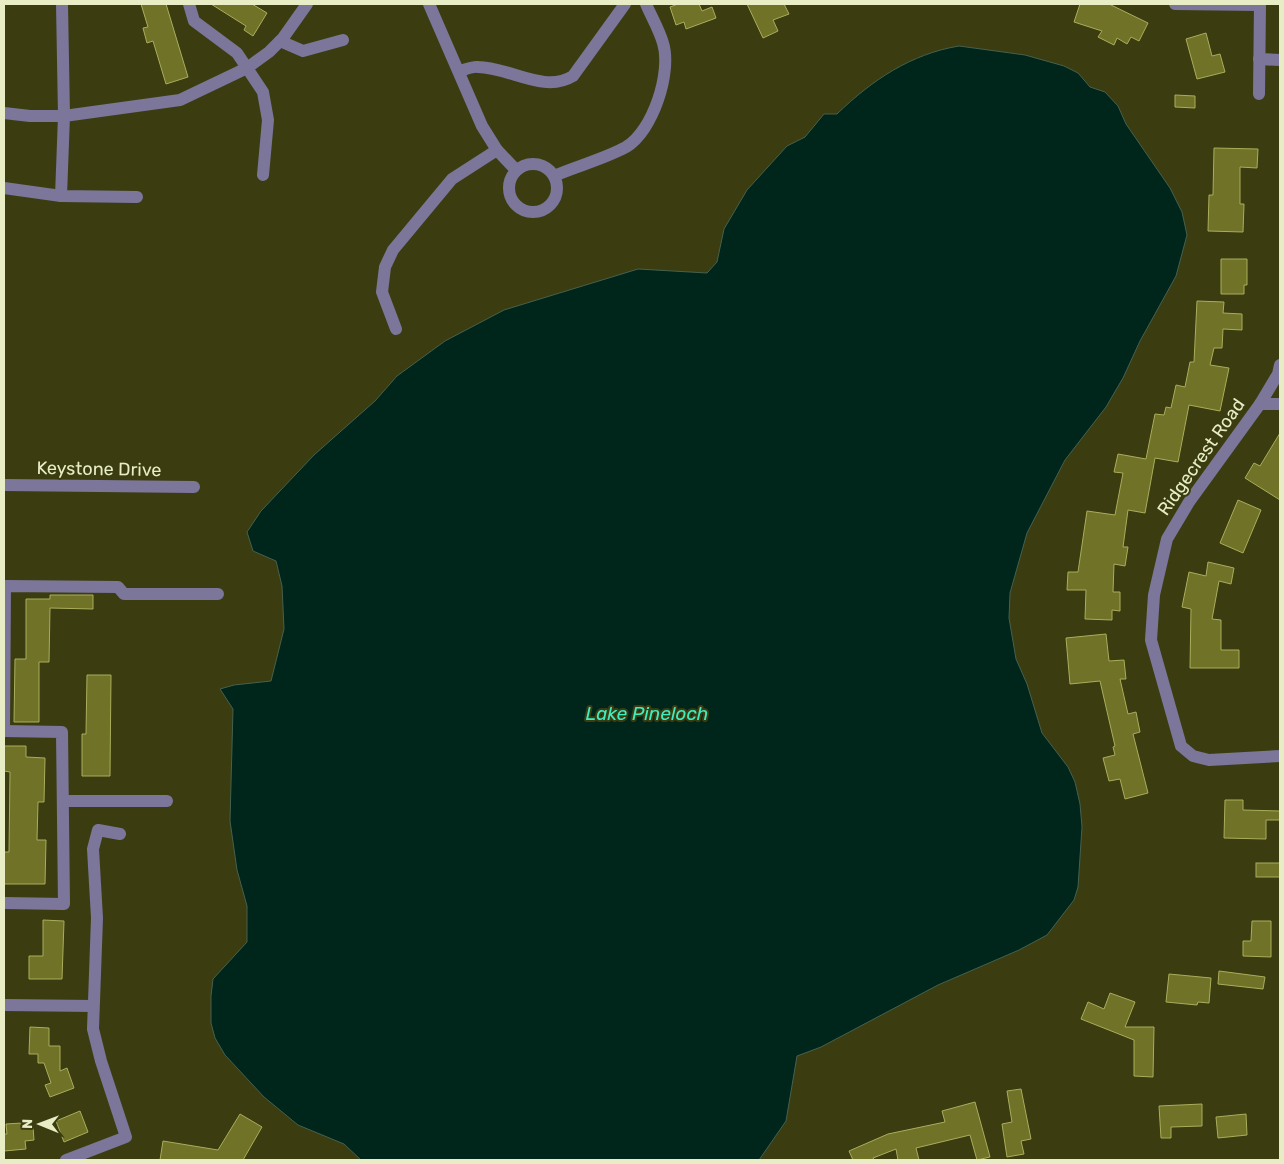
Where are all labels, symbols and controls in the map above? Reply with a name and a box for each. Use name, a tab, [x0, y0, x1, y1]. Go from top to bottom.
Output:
street label: Ridgecrest Road	[1153, 394, 1249, 520]
street label: Keystone Drive	[36, 457, 162, 481]
water label: Lake Pineloch	[586, 702, 708, 725]
north arrow	[15, 1099, 65, 1149]
text: N	[19, 1119, 36, 1129]

